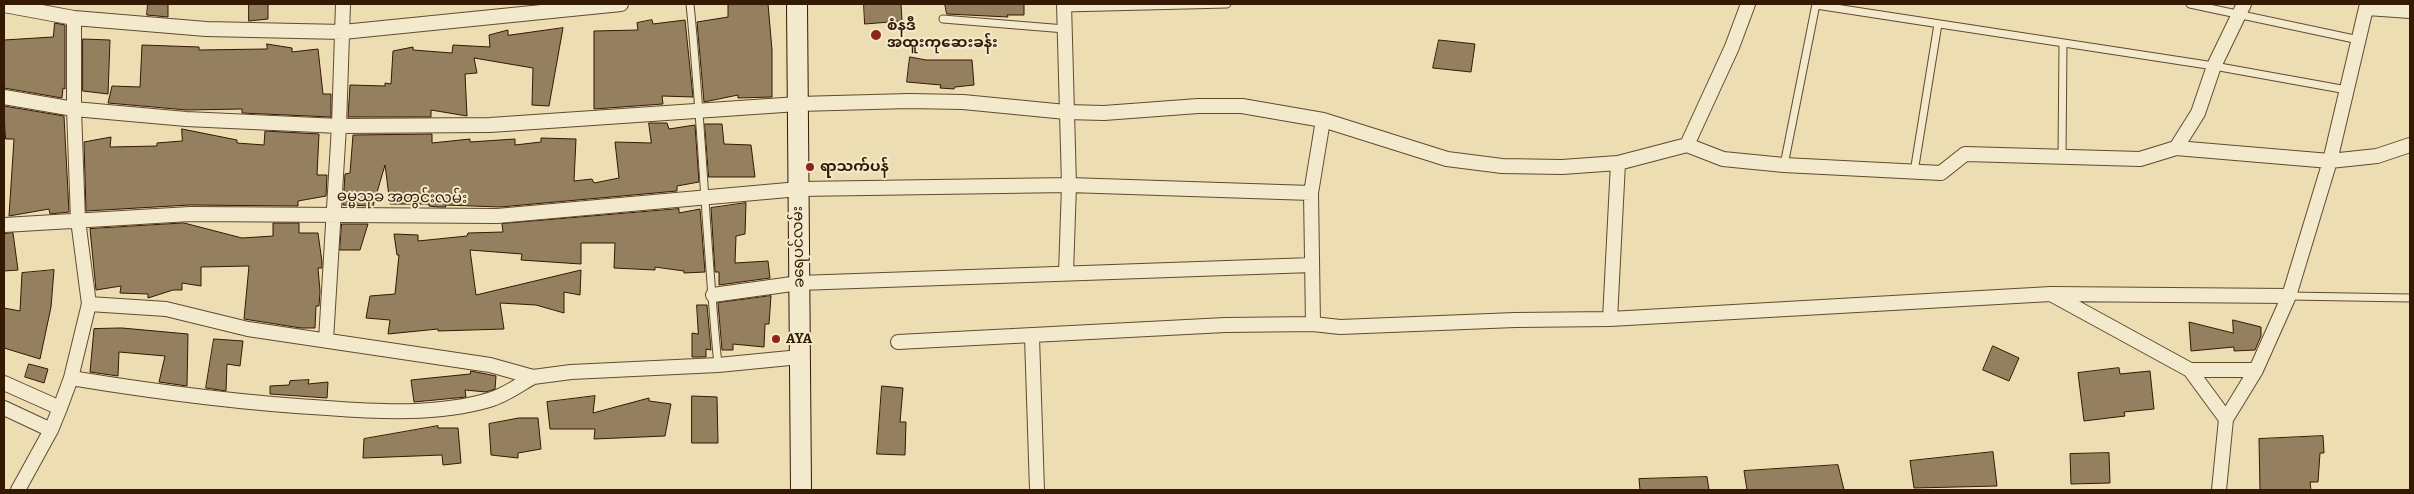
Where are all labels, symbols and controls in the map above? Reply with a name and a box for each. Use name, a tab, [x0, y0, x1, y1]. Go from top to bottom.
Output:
place label: စံနဒီ အထူးကုဆေးခန်း	[887, 17, 998, 52]
marker: စံနဒီ အထူးကုဆေးခန်း	[869, 28, 883, 42]
place label: ရာသက်ပန်	[820, 158, 889, 176]
marker: ရာသက်ပန်	[804, 161, 816, 173]
street label: ဓမ္မသုခ အတွင်းလမ်း	[337, 188, 467, 208]
street label: ခရေပင်လမ်း	[789, 206, 809, 288]
place label: AYA	[786, 330, 812, 348]
marker: AYA	[770, 333, 782, 345]

